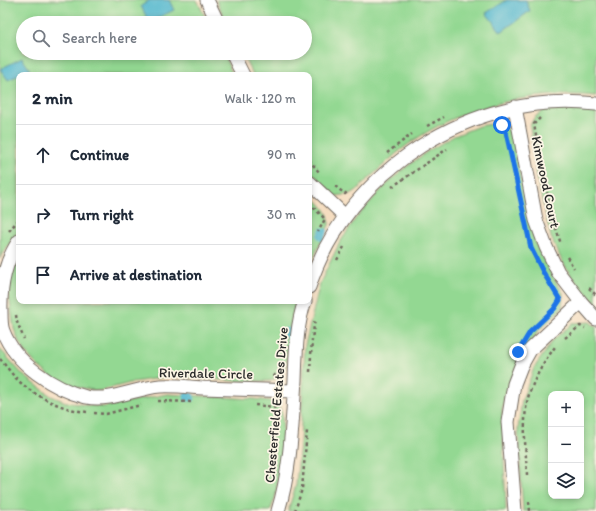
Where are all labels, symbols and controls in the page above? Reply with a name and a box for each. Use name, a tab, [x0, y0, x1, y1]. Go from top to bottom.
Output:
search box	[16, 16, 312, 60]
icon: search	[30, 27, 52, 49]
text: Search here	[62, 29, 137, 47]
text: 2 min	[32, 88, 72, 108]
text: Walk · 120 m	[225, 91, 296, 106]
route start	[493, 116, 511, 134]
street label: Kimwood Court	[527, 135, 564, 230]
icon: ahead	[32, 144, 54, 166]
text: Continue	[70, 146, 129, 164]
text: 90 m	[267, 147, 296, 162]
icon: right	[32, 204, 54, 226]
text: Turn right	[70, 206, 134, 224]
text: 30 m	[267, 207, 296, 222]
icon: arrive	[32, 264, 54, 286]
text: Arrive at destination	[70, 266, 202, 284]
street label: Chesterfield Estates Drive	[261, 326, 292, 484]
route end	[509, 343, 527, 361]
street label: Riverdale Circle	[159, 364, 254, 383]
map controls	[548, 391, 584, 499]
button: +	[548, 391, 584, 427]
button: −	[548, 427, 584, 463]
button: layers	[548, 463, 584, 499]

